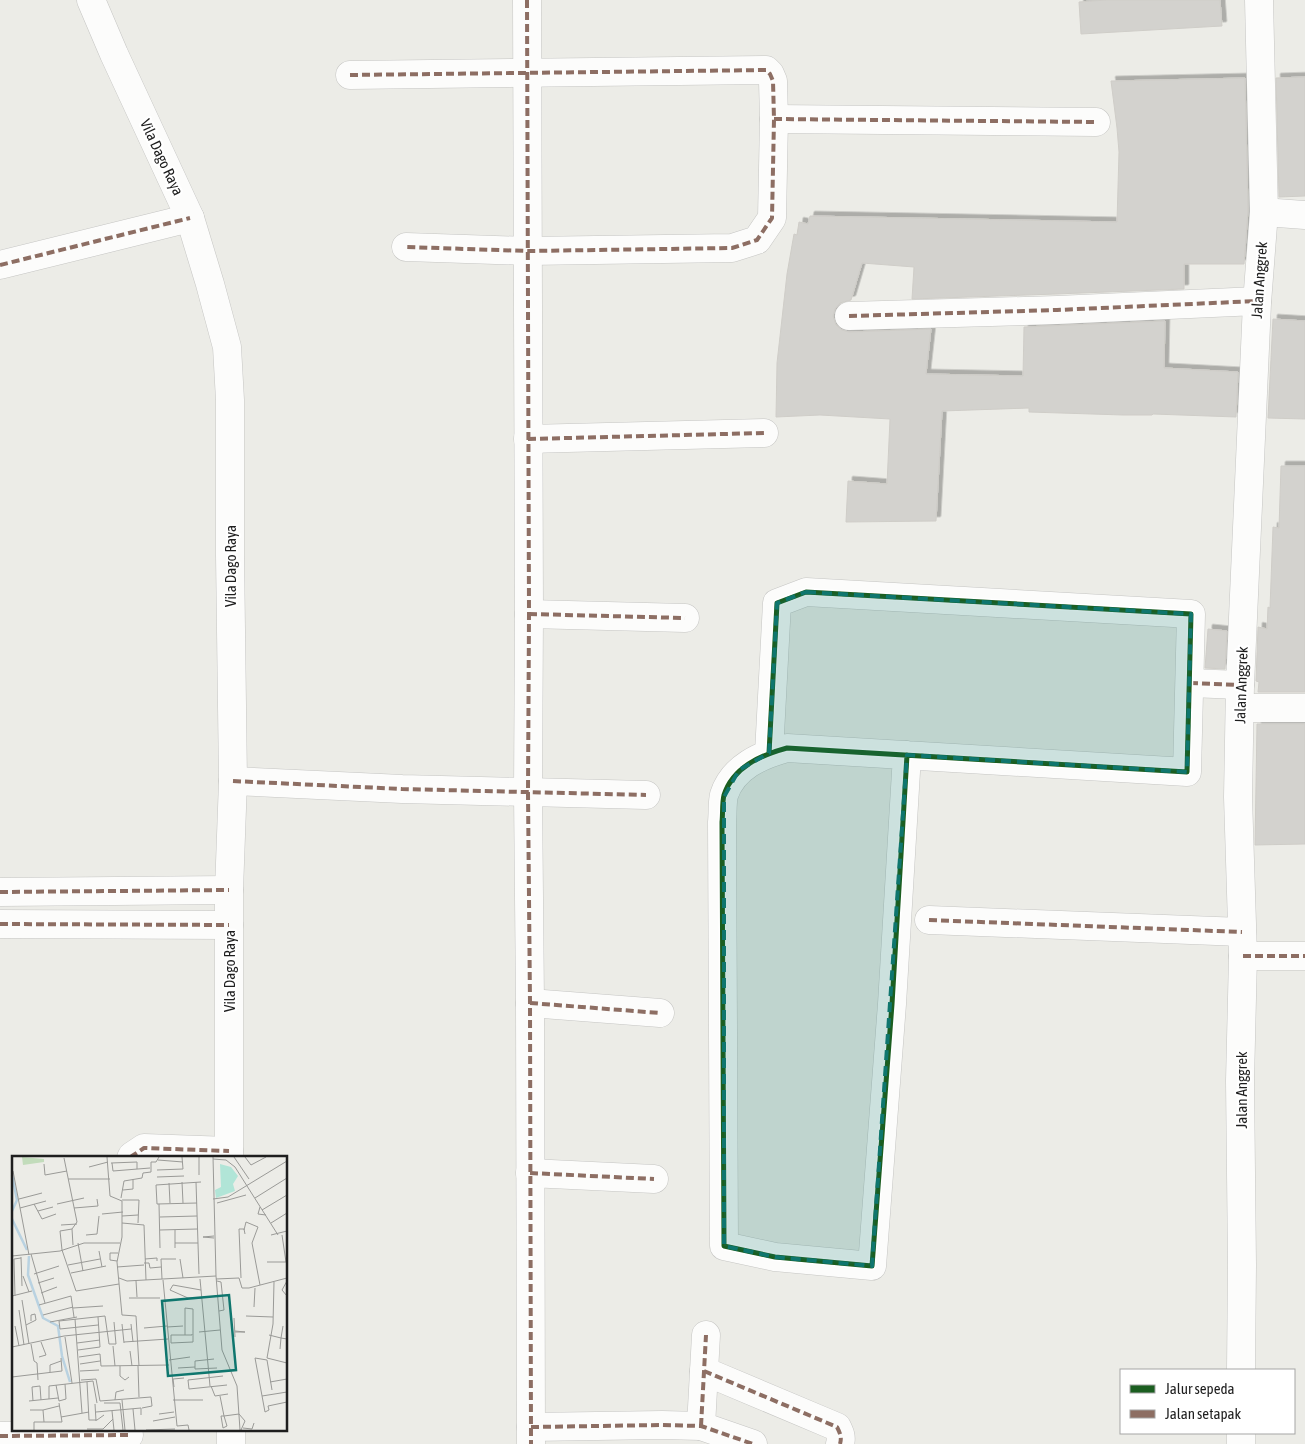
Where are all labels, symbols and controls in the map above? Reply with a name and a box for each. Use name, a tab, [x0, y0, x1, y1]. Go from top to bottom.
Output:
street label: Vila Dago Raya	[137, 116, 187, 198]
street label: Jalan Anggrek	[1248, 241, 1270, 319]
street label: Vila Dago Raya	[222, 525, 239, 607]
street label: Jalan Anggrek	[1231, 646, 1251, 724]
street label: Vila Dago Raya	[221, 930, 238, 1012]
street label: Jalan Anggrek	[1233, 1051, 1250, 1129]
inset map	[12, 1156, 288, 1432]
legend	[1120, 1369, 1295, 1434]
text: Jalur sepeda	[1165, 1380, 1235, 1397]
text: Jalan setapak	[1165, 1405, 1242, 1422]

